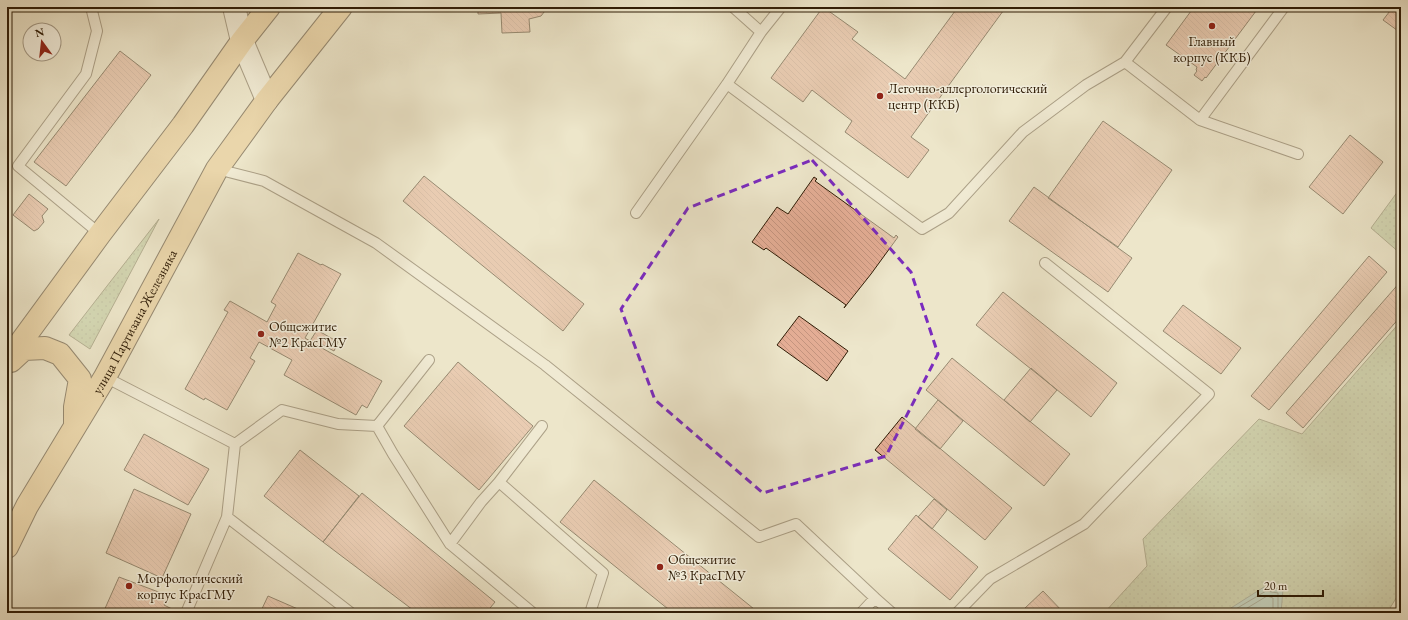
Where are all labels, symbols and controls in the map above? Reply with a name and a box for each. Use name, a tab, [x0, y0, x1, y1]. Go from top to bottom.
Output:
marker: Главный корпус (ККБ)	[1207, 21, 1217, 31]
north arrow	[22, 22, 62, 62]
text: N	[33, 24, 46, 40]
place label: Главный корпус (ККБ)	[1173, 32, 1251, 66]
place label: Легочно-аллергологический центр (ККБ)	[888, 79, 1048, 113]
marker: Легочно-аллергологический центр (ККБ)	[875, 91, 885, 101]
street label: улица Партизана Железняка	[88, 246, 181, 397]
place label: Общежитие №2 КрасГМУ	[269, 317, 347, 351]
marker: Общежитие №2 КрасГМУ	[256, 329, 266, 339]
place label: Общежитие №3 КрасГМУ	[668, 550, 746, 584]
marker: Общежитие №3 КрасГМУ	[655, 562, 665, 572]
place label: Морфологический корпус КрасГМУ	[137, 569, 243, 603]
scale bar	[1258, 572, 1323, 598]
text: 20 m	[1264, 578, 1288, 594]
marker: Морфологический корпус КрасГМУ	[124, 581, 134, 591]

